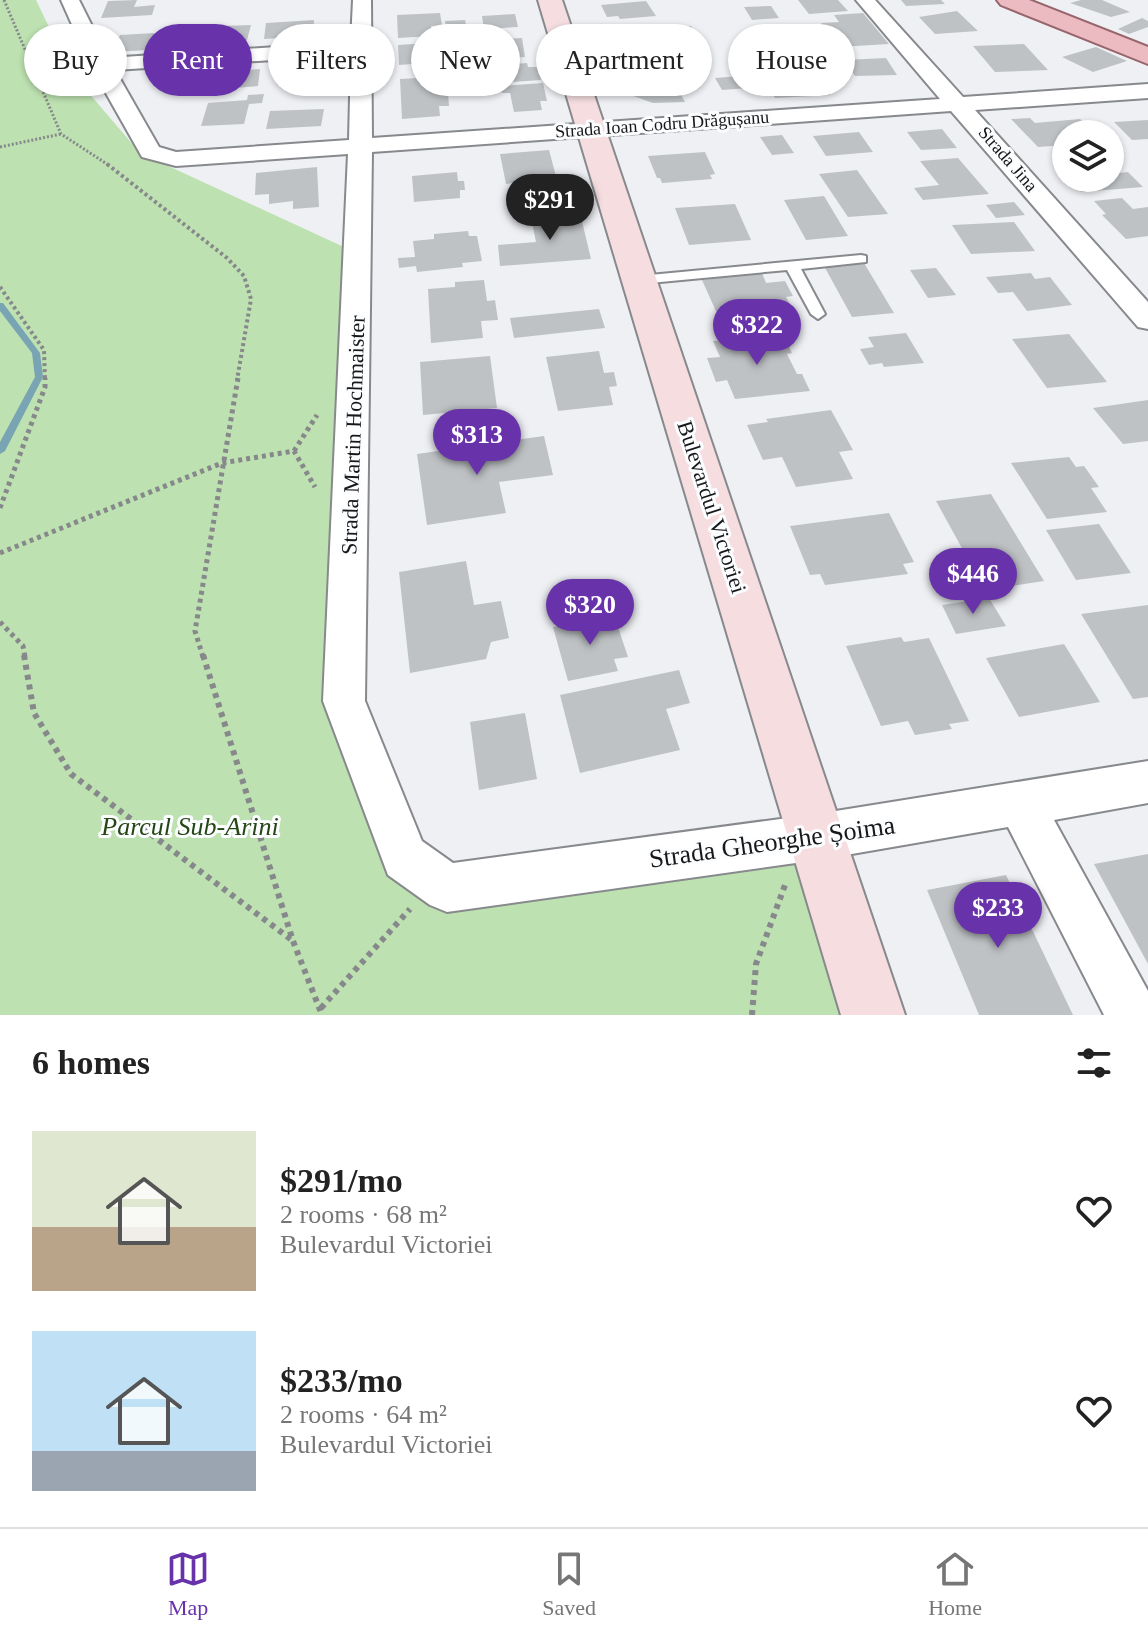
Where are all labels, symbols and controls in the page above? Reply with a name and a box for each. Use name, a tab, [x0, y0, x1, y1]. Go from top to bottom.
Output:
chip: Buy	[24, 24, 127, 96]
chip: Rent	[143, 24, 252, 96]
chip: Filters	[268, 24, 395, 96]
chip: New	[411, 24, 520, 96]
chip: Apartment	[536, 24, 712, 96]
chip: House	[728, 24, 855, 96]
street label: Strada Ioan Codru Drăgușanu	[554, 107, 770, 141]
map controls	[1052, 120, 1124, 192]
button: layers	[1052, 120, 1124, 192]
street label: Strada Jina	[974, 122, 1042, 196]
pin: $291	[503, 174, 597, 242]
text: $291	[524, 185, 576, 214]
pin: $322	[710, 299, 804, 367]
text: $322	[731, 310, 783, 339]
street label: Strada Martin Hochmaister	[336, 314, 370, 555]
pin: $313	[430, 409, 524, 477]
street label: Bulevardul Victoriei	[672, 418, 752, 596]
text: $313	[451, 420, 503, 449]
pin: $446	[926, 548, 1020, 616]
text: $446	[947, 559, 999, 588]
pin: $320	[543, 579, 637, 647]
text: $320	[564, 590, 616, 619]
street label: Strada Gheorghe Șoima	[647, 810, 897, 874]
park label: Parcul Sub-Arini	[100, 812, 279, 841]
pin: $233	[951, 882, 1045, 950]
text: $233	[972, 893, 1024, 922]
icon: filters	[1072, 1041, 1116, 1085]
text: 6 homes	[32, 1044, 150, 1081]
text: $291/mo	[280, 1162, 403, 1199]
icon: home	[96, 1163, 192, 1259]
icon: heart	[1072, 1189, 1116, 1233]
text: 2 rooms · 68 m²	[280, 1200, 447, 1229]
text: Bulevardul Victoriei	[280, 1230, 492, 1259]
text: $233/mo	[280, 1362, 403, 1399]
icon: home	[96, 1363, 192, 1459]
icon: heart	[1072, 1389, 1116, 1433]
text: 2 rooms · 64 m²	[280, 1400, 447, 1429]
text: Bulevardul Victoriei	[280, 1430, 492, 1459]
tab: Map	[166, 1547, 210, 1621]
tab: Saved	[542, 1547, 596, 1621]
tab: Home	[928, 1547, 982, 1621]

